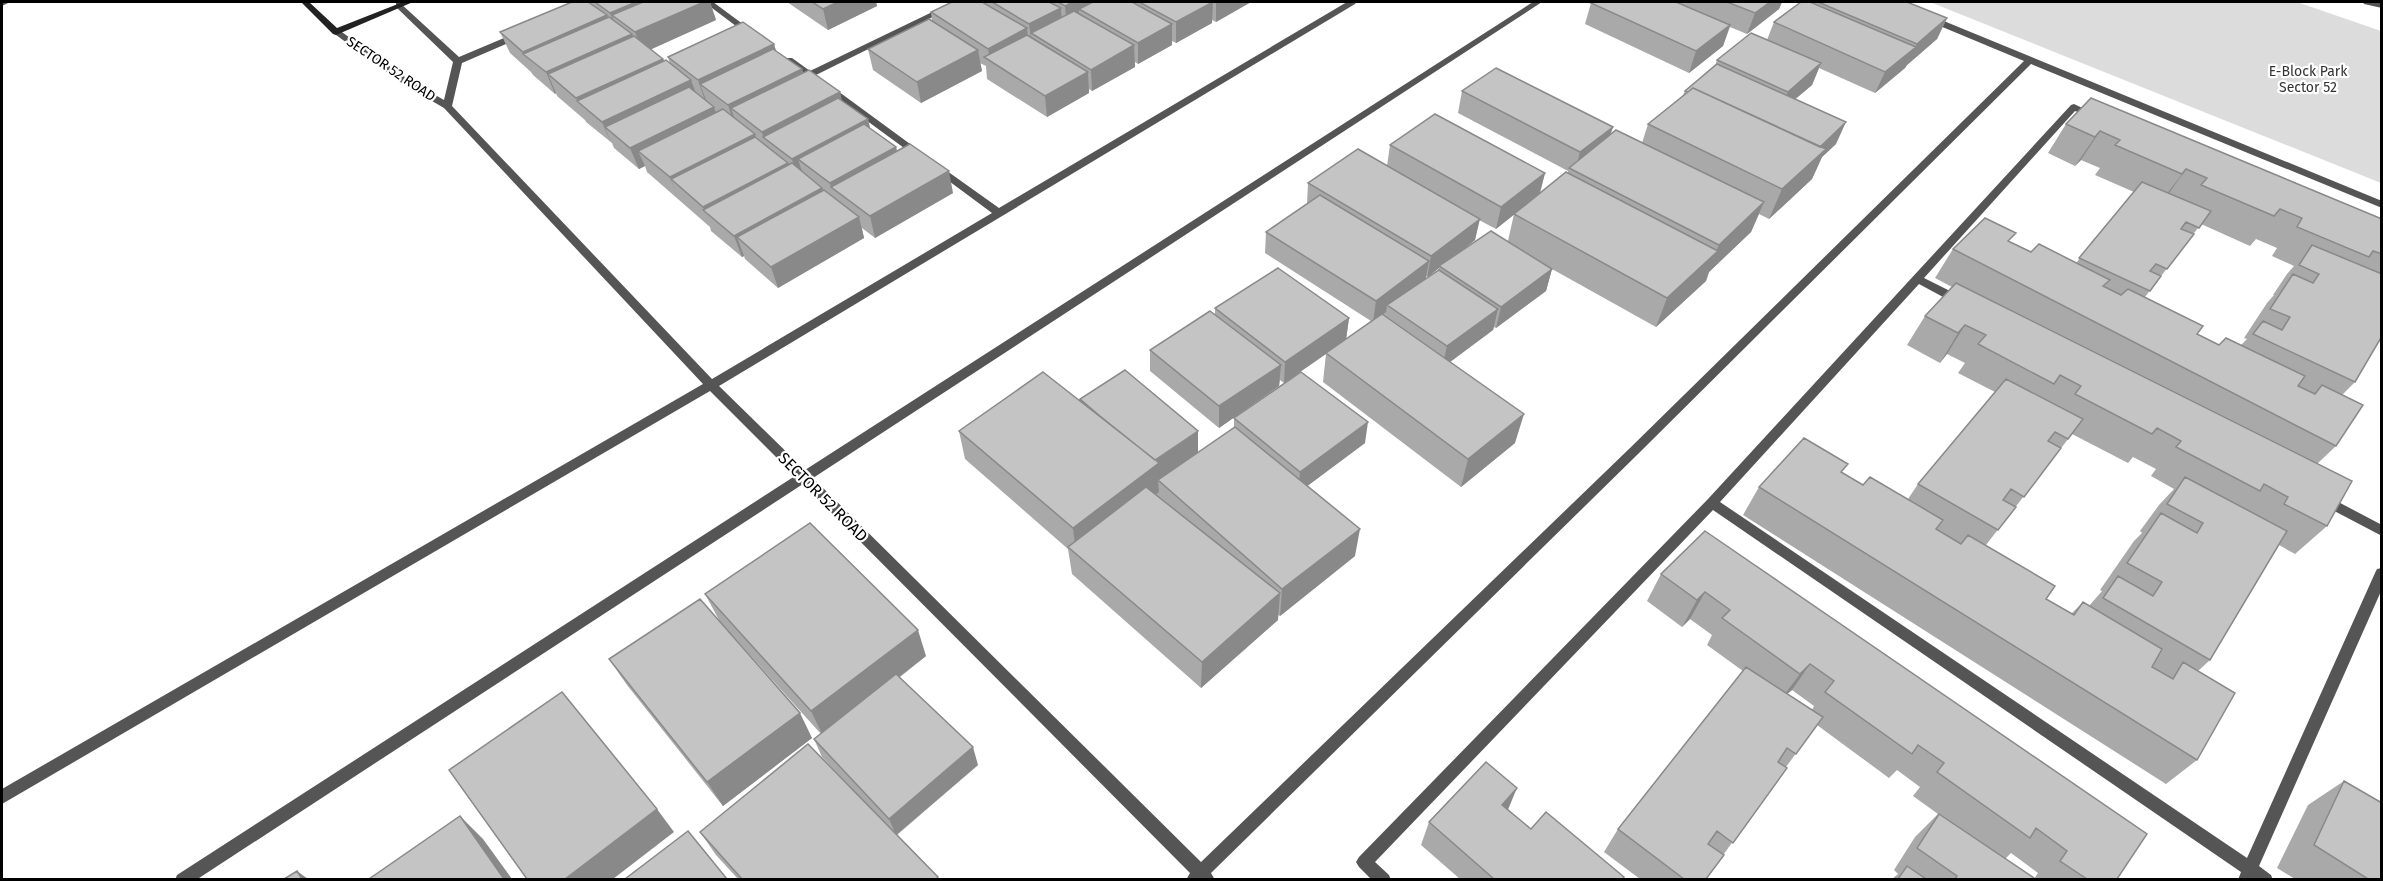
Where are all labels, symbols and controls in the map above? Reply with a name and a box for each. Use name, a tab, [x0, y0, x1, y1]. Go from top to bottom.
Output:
street label: SECTOR 52 ROAD	[343, 33, 439, 105]
park label: E-Block Park Sector 52	[2269, 63, 2348, 96]
street label: SECTOR 52 ROAD	[774, 448, 872, 546]

